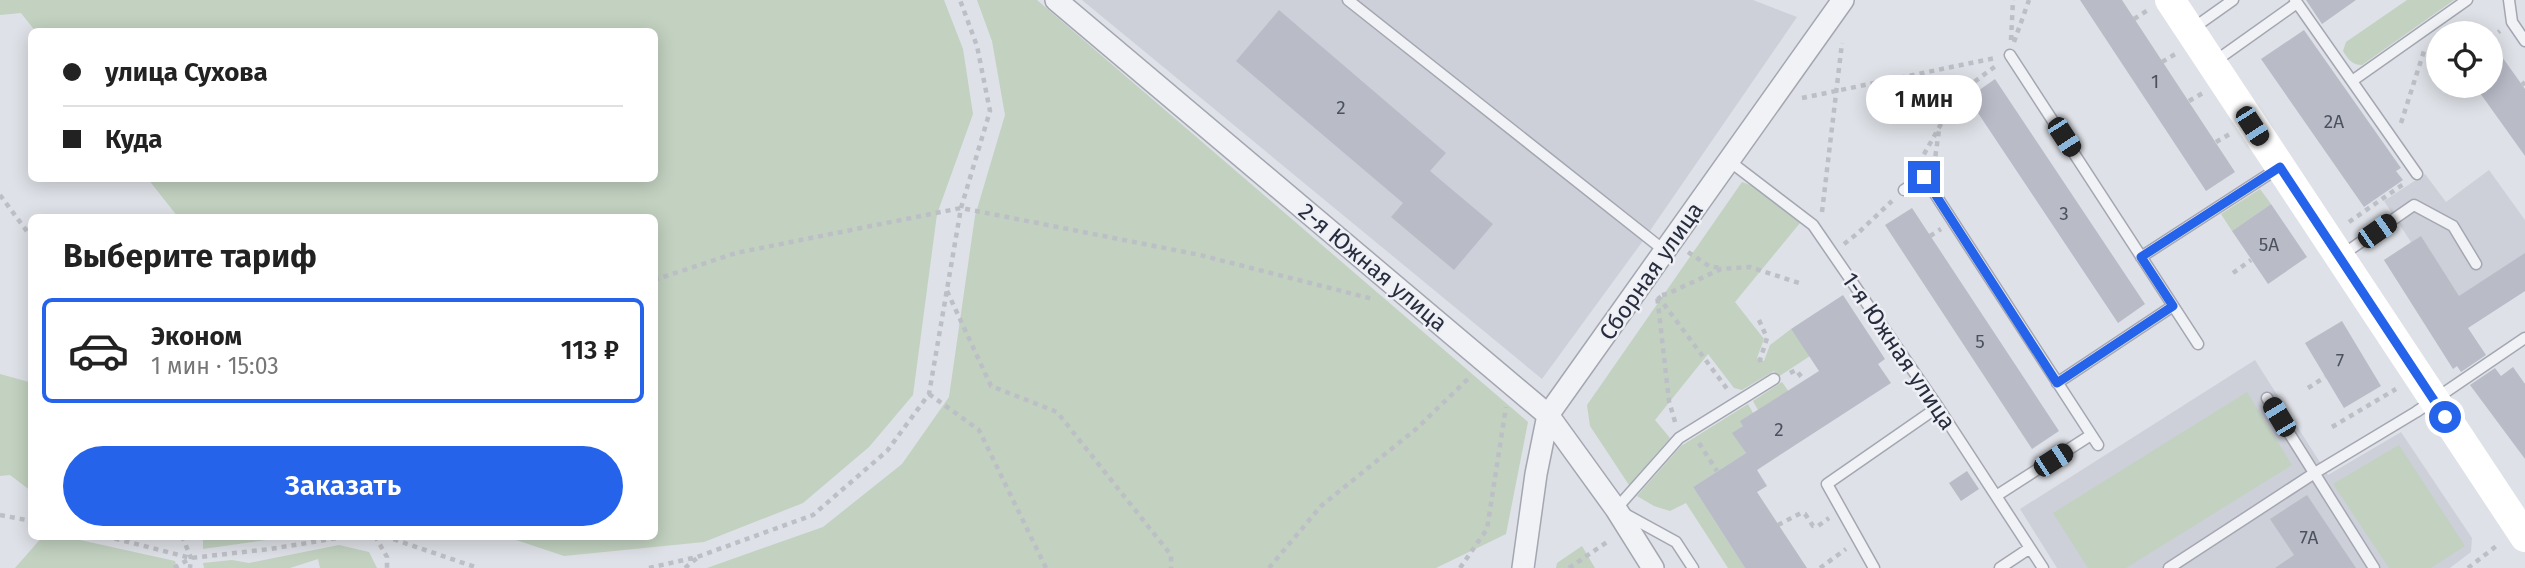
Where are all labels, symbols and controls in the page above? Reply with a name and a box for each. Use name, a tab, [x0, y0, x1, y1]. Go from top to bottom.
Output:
map controls	[2426, 21, 2503, 98]
button: locate	[2426, 21, 2503, 98]
text: улица Сухова	[105, 57, 268, 88]
house number: 1	[2151, 70, 2159, 93]
callout: 1 мин	[1866, 76, 1982, 124]
text: 1 мин	[1895, 85, 1953, 113]
house number: 2	[1336, 96, 1346, 119]
car	[2232, 103, 2273, 149]
house number: 2А	[2324, 110, 2344, 133]
car	[2044, 114, 2085, 160]
text: Куда	[105, 124, 163, 155]
route end	[1908, 161, 1940, 193]
street label: 2-я Южная улица	[1293, 197, 1453, 337]
street label: Сборная улица	[1593, 197, 1709, 345]
house number: 3	[2059, 202, 2069, 225]
car	[2354, 210, 2401, 252]
house number: 5А	[2259, 233, 2279, 256]
text: Выберите тариф	[63, 237, 317, 275]
street label: 1-я Южная улица	[1836, 267, 1962, 435]
icon: car	[67, 319, 130, 382]
text: Эконом	[151, 321, 242, 352]
house number: 5	[1975, 330, 1985, 353]
text: 113 ₽	[561, 335, 619, 366]
house number: 7	[2336, 349, 2344, 372]
text: 1 мин · 15:03	[151, 352, 279, 380]
car	[2260, 394, 2299, 440]
route start	[2429, 401, 2461, 433]
house number: 2	[1774, 418, 1784, 441]
car	[2030, 440, 2077, 480]
button: Заказать	[63, 446, 623, 526]
house number: 7А	[2300, 526, 2318, 549]

